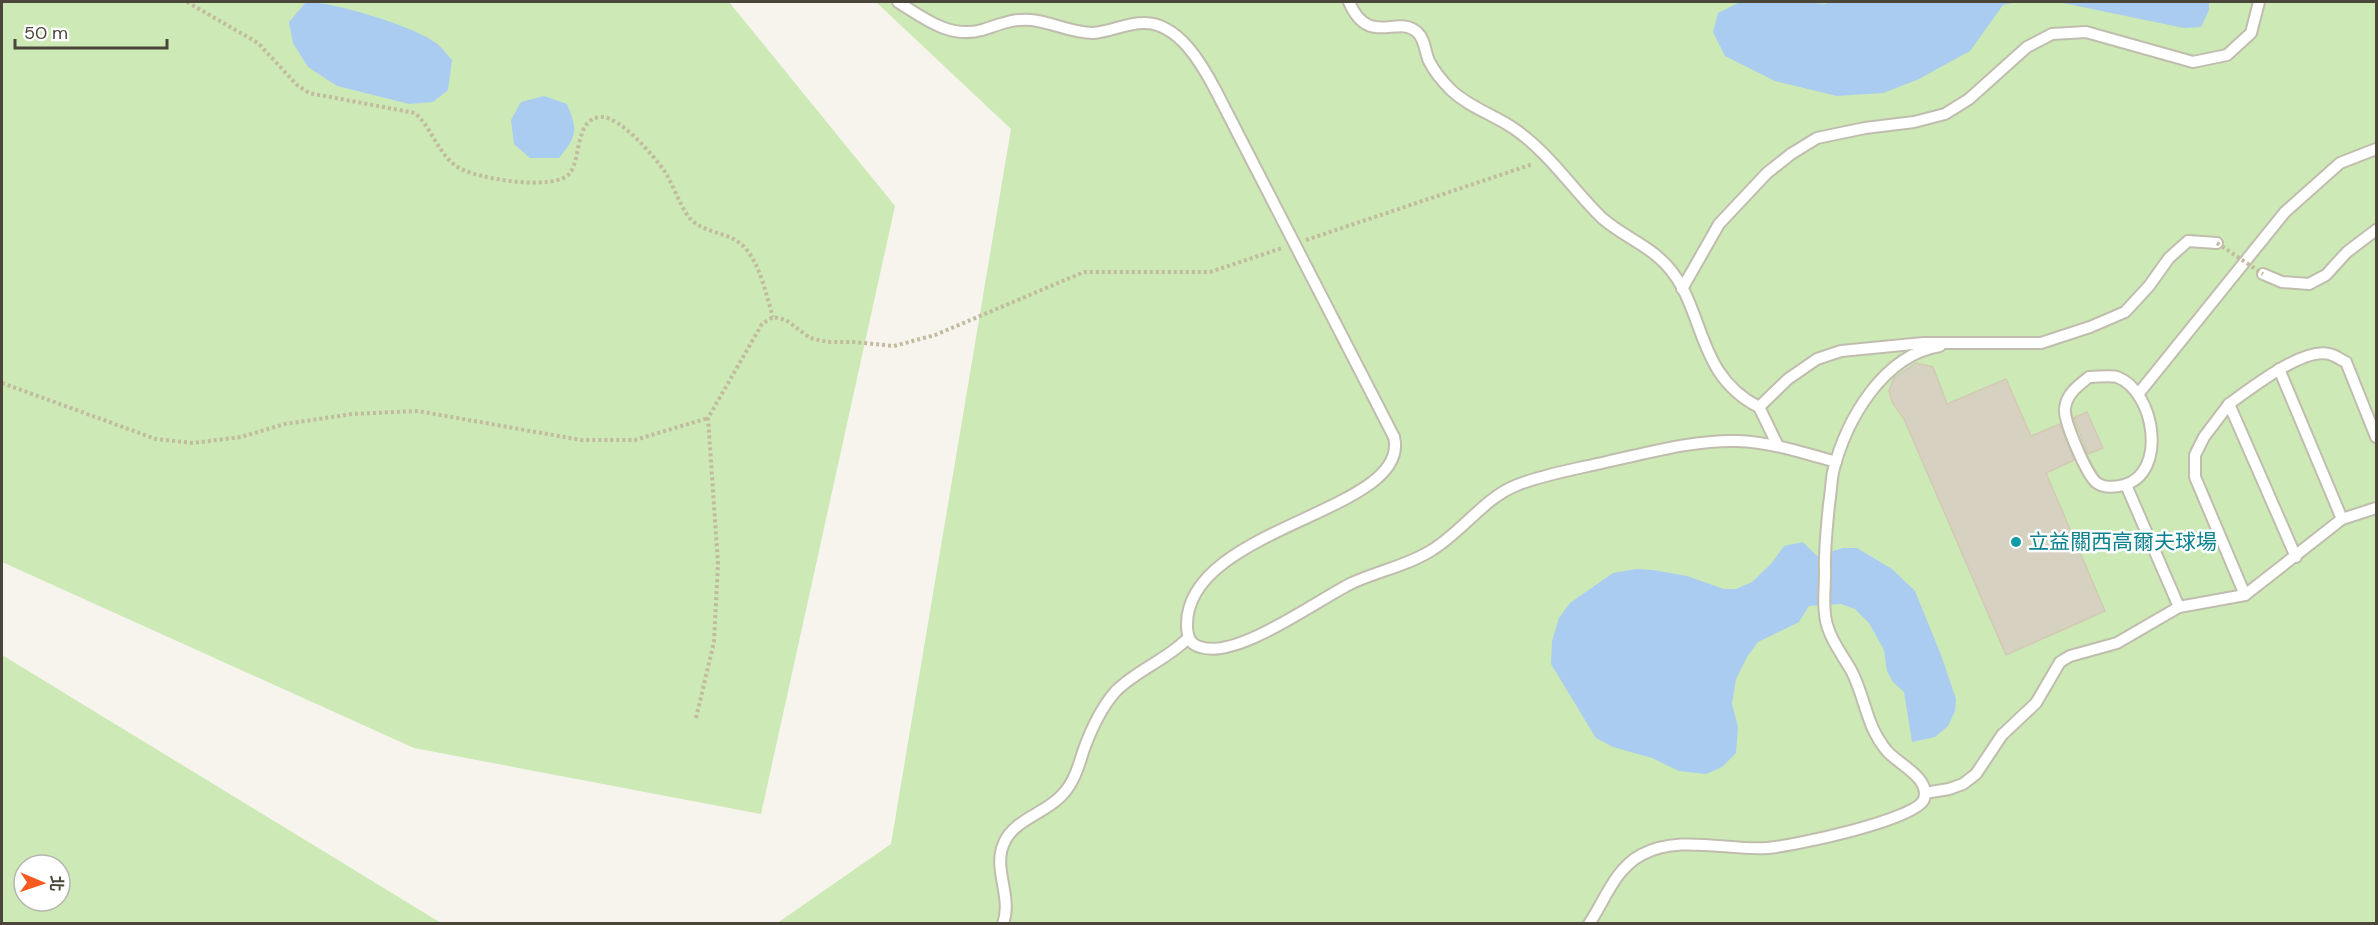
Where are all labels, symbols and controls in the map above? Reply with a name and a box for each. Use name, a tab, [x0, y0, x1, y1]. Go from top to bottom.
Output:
scale bar	[15, 12, 166, 50]
text: 50 m	[24, 21, 68, 45]
place label: 立益關西高爾夫球場	[2028, 528, 2217, 556]
marker: 立益關西高爾夫球場	[2009, 535, 2023, 549]
north arrow	[12, 853, 72, 913]
text: 北	[46, 875, 67, 892]

